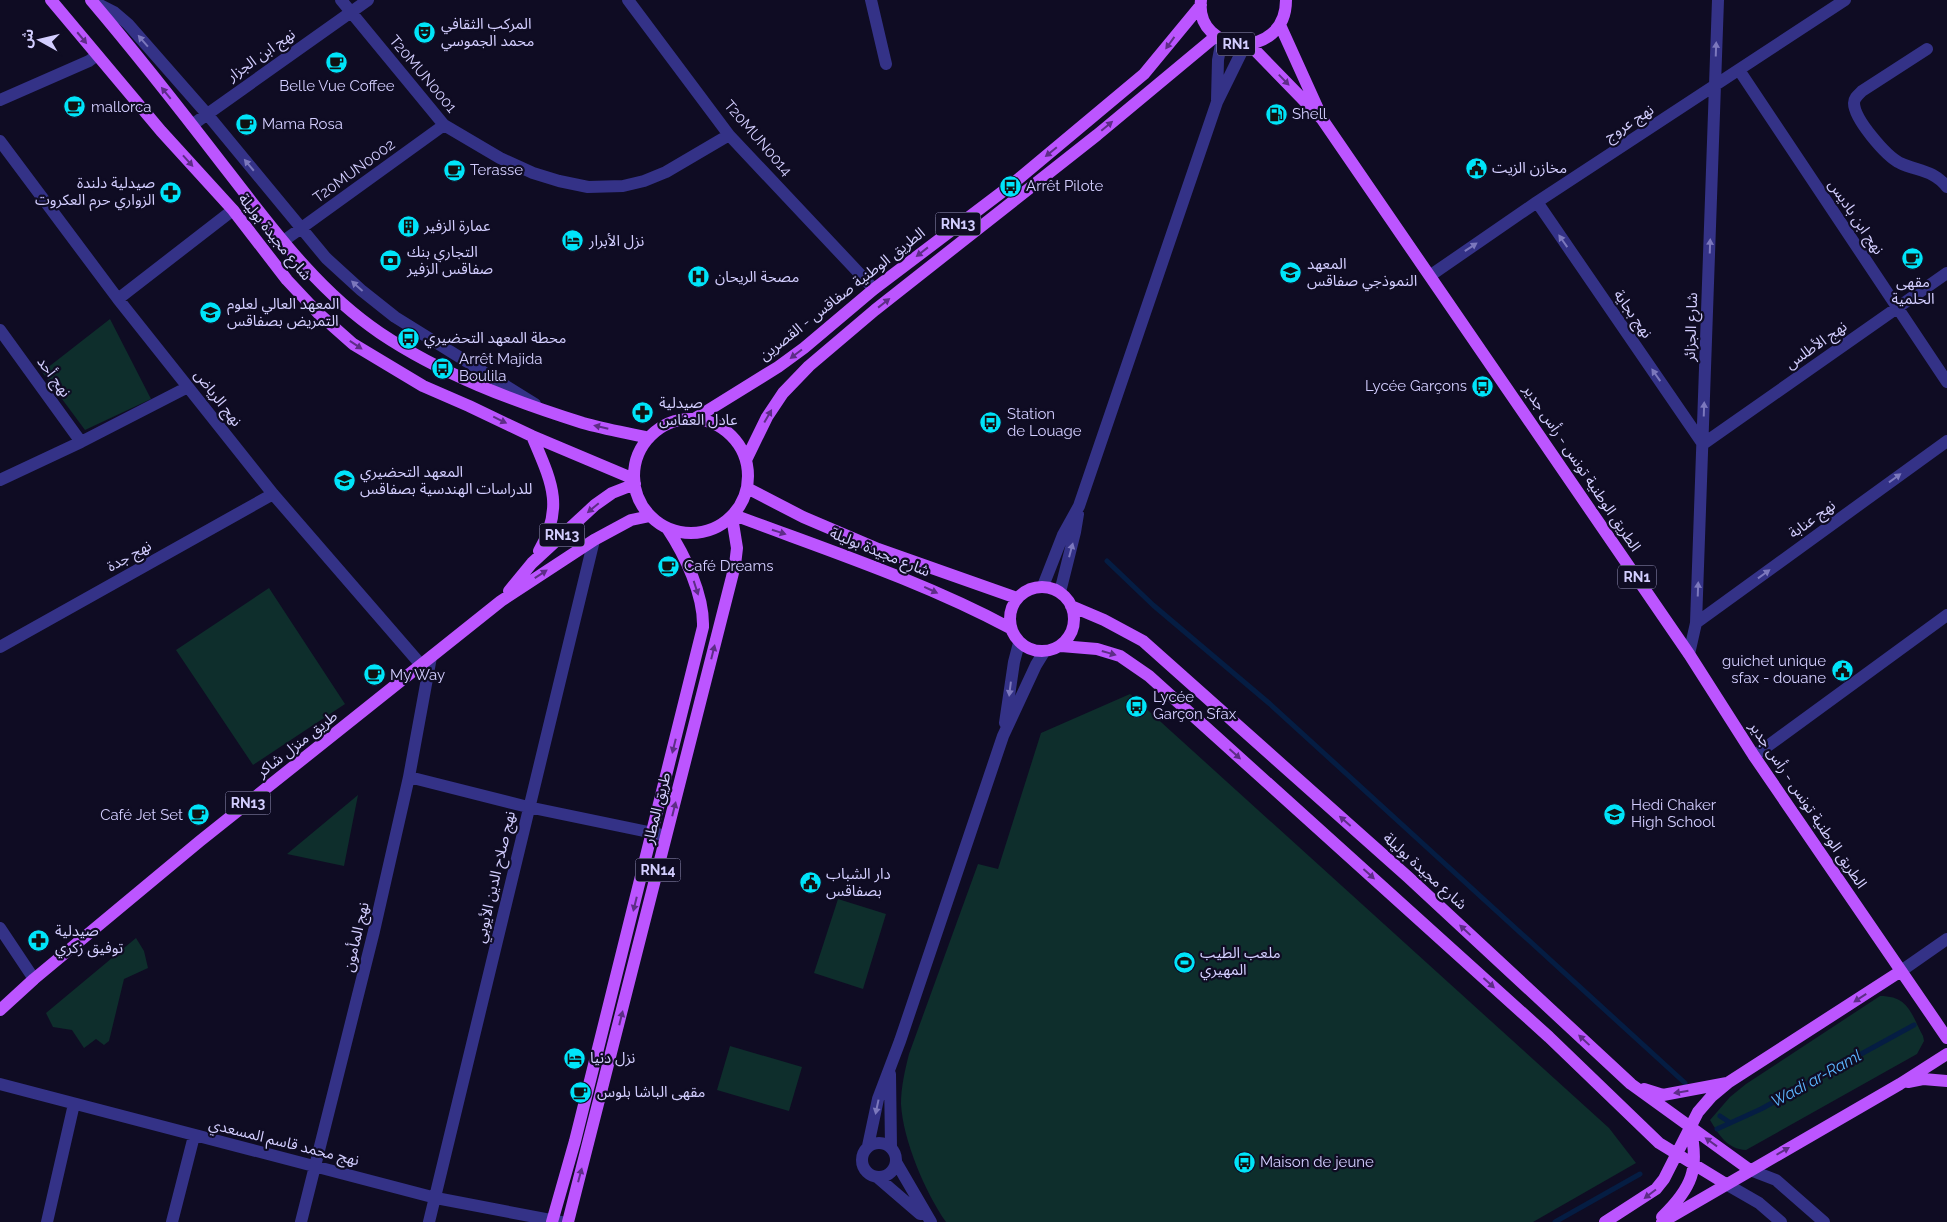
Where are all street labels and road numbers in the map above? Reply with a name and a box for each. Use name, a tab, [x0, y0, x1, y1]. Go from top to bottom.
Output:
street label: نهج ابن الجزار	[223, 25, 300, 88]
street label: T20MUN0001	[385, 32, 461, 117]
road number: RN1	[1217, 33, 1255, 56]
street label: T20MUN0014	[720, 97, 796, 179]
street label: نهج عروج	[1601, 100, 1659, 148]
street label: T20MUN0002	[310, 135, 399, 207]
street label: نهج ابن باديس	[1822, 176, 1888, 260]
street label: شارع مجيدة بوليلة	[232, 190, 316, 286]
road number: RN13	[936, 212, 980, 235]
street label: الطريق الوطنية صفاقس - القصرين	[755, 224, 929, 365]
street label: نهج بجاية	[1607, 286, 1656, 343]
street label: شارع الجزائر	[1681, 292, 1704, 363]
street label: نهج الأطلس	[1782, 317, 1852, 375]
street label: نهج أحد	[31, 353, 75, 402]
street label: نهج الرياض	[188, 366, 246, 432]
street label: الطريق الوطنية تونس - رأس جدير	[1518, 380, 1645, 555]
street label: نهج عنابة	[1785, 496, 1841, 544]
road number: RN13	[540, 524, 584, 546]
street label: شارع مجيدة بوليلة	[826, 524, 933, 583]
street label: نهج جدة	[104, 536, 156, 578]
road number: RN1	[1618, 566, 1656, 588]
street label: طريق منزل شاكر	[252, 707, 342, 783]
street label: الطريق الوطنية تونس - رأس جدير	[1744, 717, 1871, 892]
street label: طريق المطار	[639, 771, 676, 847]
road number: RN13	[226, 791, 270, 814]
street label: نهج صلاح الدين الأيوبي	[471, 809, 522, 945]
street label: شارع مجيدة بوليلة	[1377, 829, 1471, 916]
road number: RN14	[636, 858, 680, 882]
street label: نهج المأمون	[339, 900, 376, 974]
street label: نهج محمد قاسم المسعدي	[206, 1115, 361, 1172]

